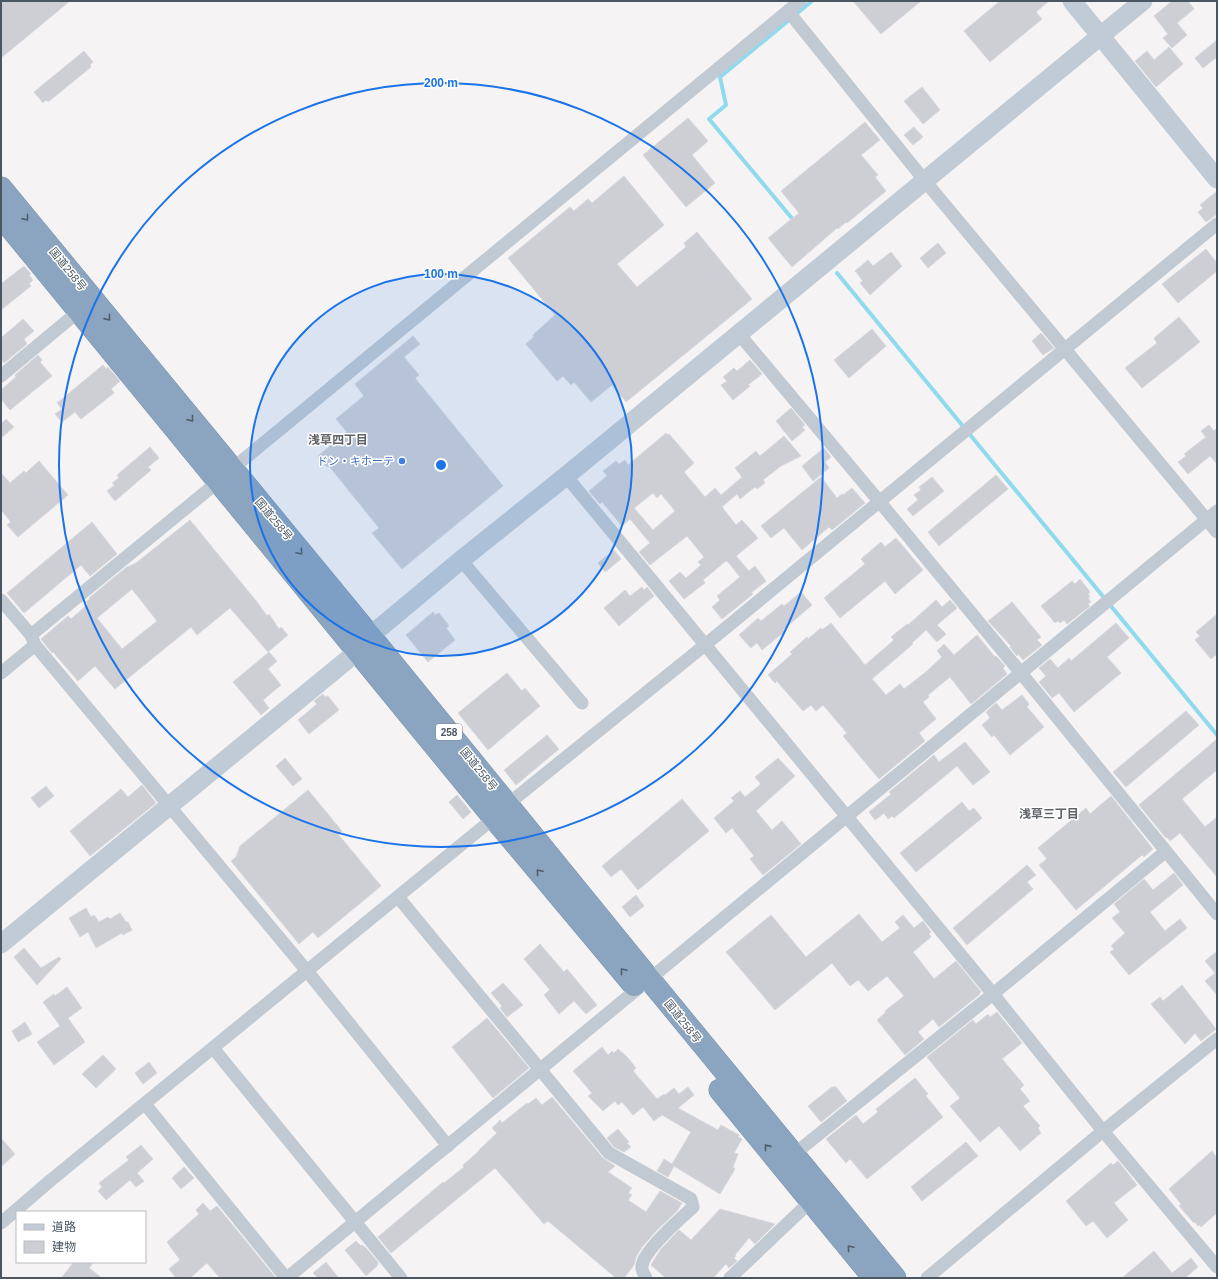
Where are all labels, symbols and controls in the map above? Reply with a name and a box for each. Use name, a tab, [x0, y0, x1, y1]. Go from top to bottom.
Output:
text: 200 m	[424, 76, 458, 90]
one-way arrow	[21, 214, 28, 221]
street label: 国道258号	[47, 245, 89, 293]
text: 100 m	[424, 267, 458, 281]
one-way arrow	[104, 314, 111, 321]
one-way arrow	[186, 414, 193, 421]
district label: 浅草四丁目	[308, 433, 368, 447]
place label: ドン・キホーテ	[317, 455, 394, 467]
marker: ドン・キホーテ	[397, 456, 407, 466]
centre of rings	[434, 458, 448, 472]
street label: 国道258号	[253, 495, 295, 543]
one-way arrow	[296, 547, 303, 554]
road number: 258	[436, 724, 462, 740]
street label: 国道258号	[458, 745, 500, 793]
district label: 浅草三丁目	[1019, 807, 1079, 821]
one-way arrow	[536, 869, 543, 876]
one-way arrow	[620, 968, 627, 976]
street label: 国道258号	[662, 997, 704, 1045]
one-way arrow	[765, 1145, 772, 1152]
legend	[16, 1211, 146, 1263]
text: 道路	[52, 1220, 76, 1234]
text: 建物	[52, 1240, 76, 1254]
one-way arrow	[847, 1245, 854, 1253]

